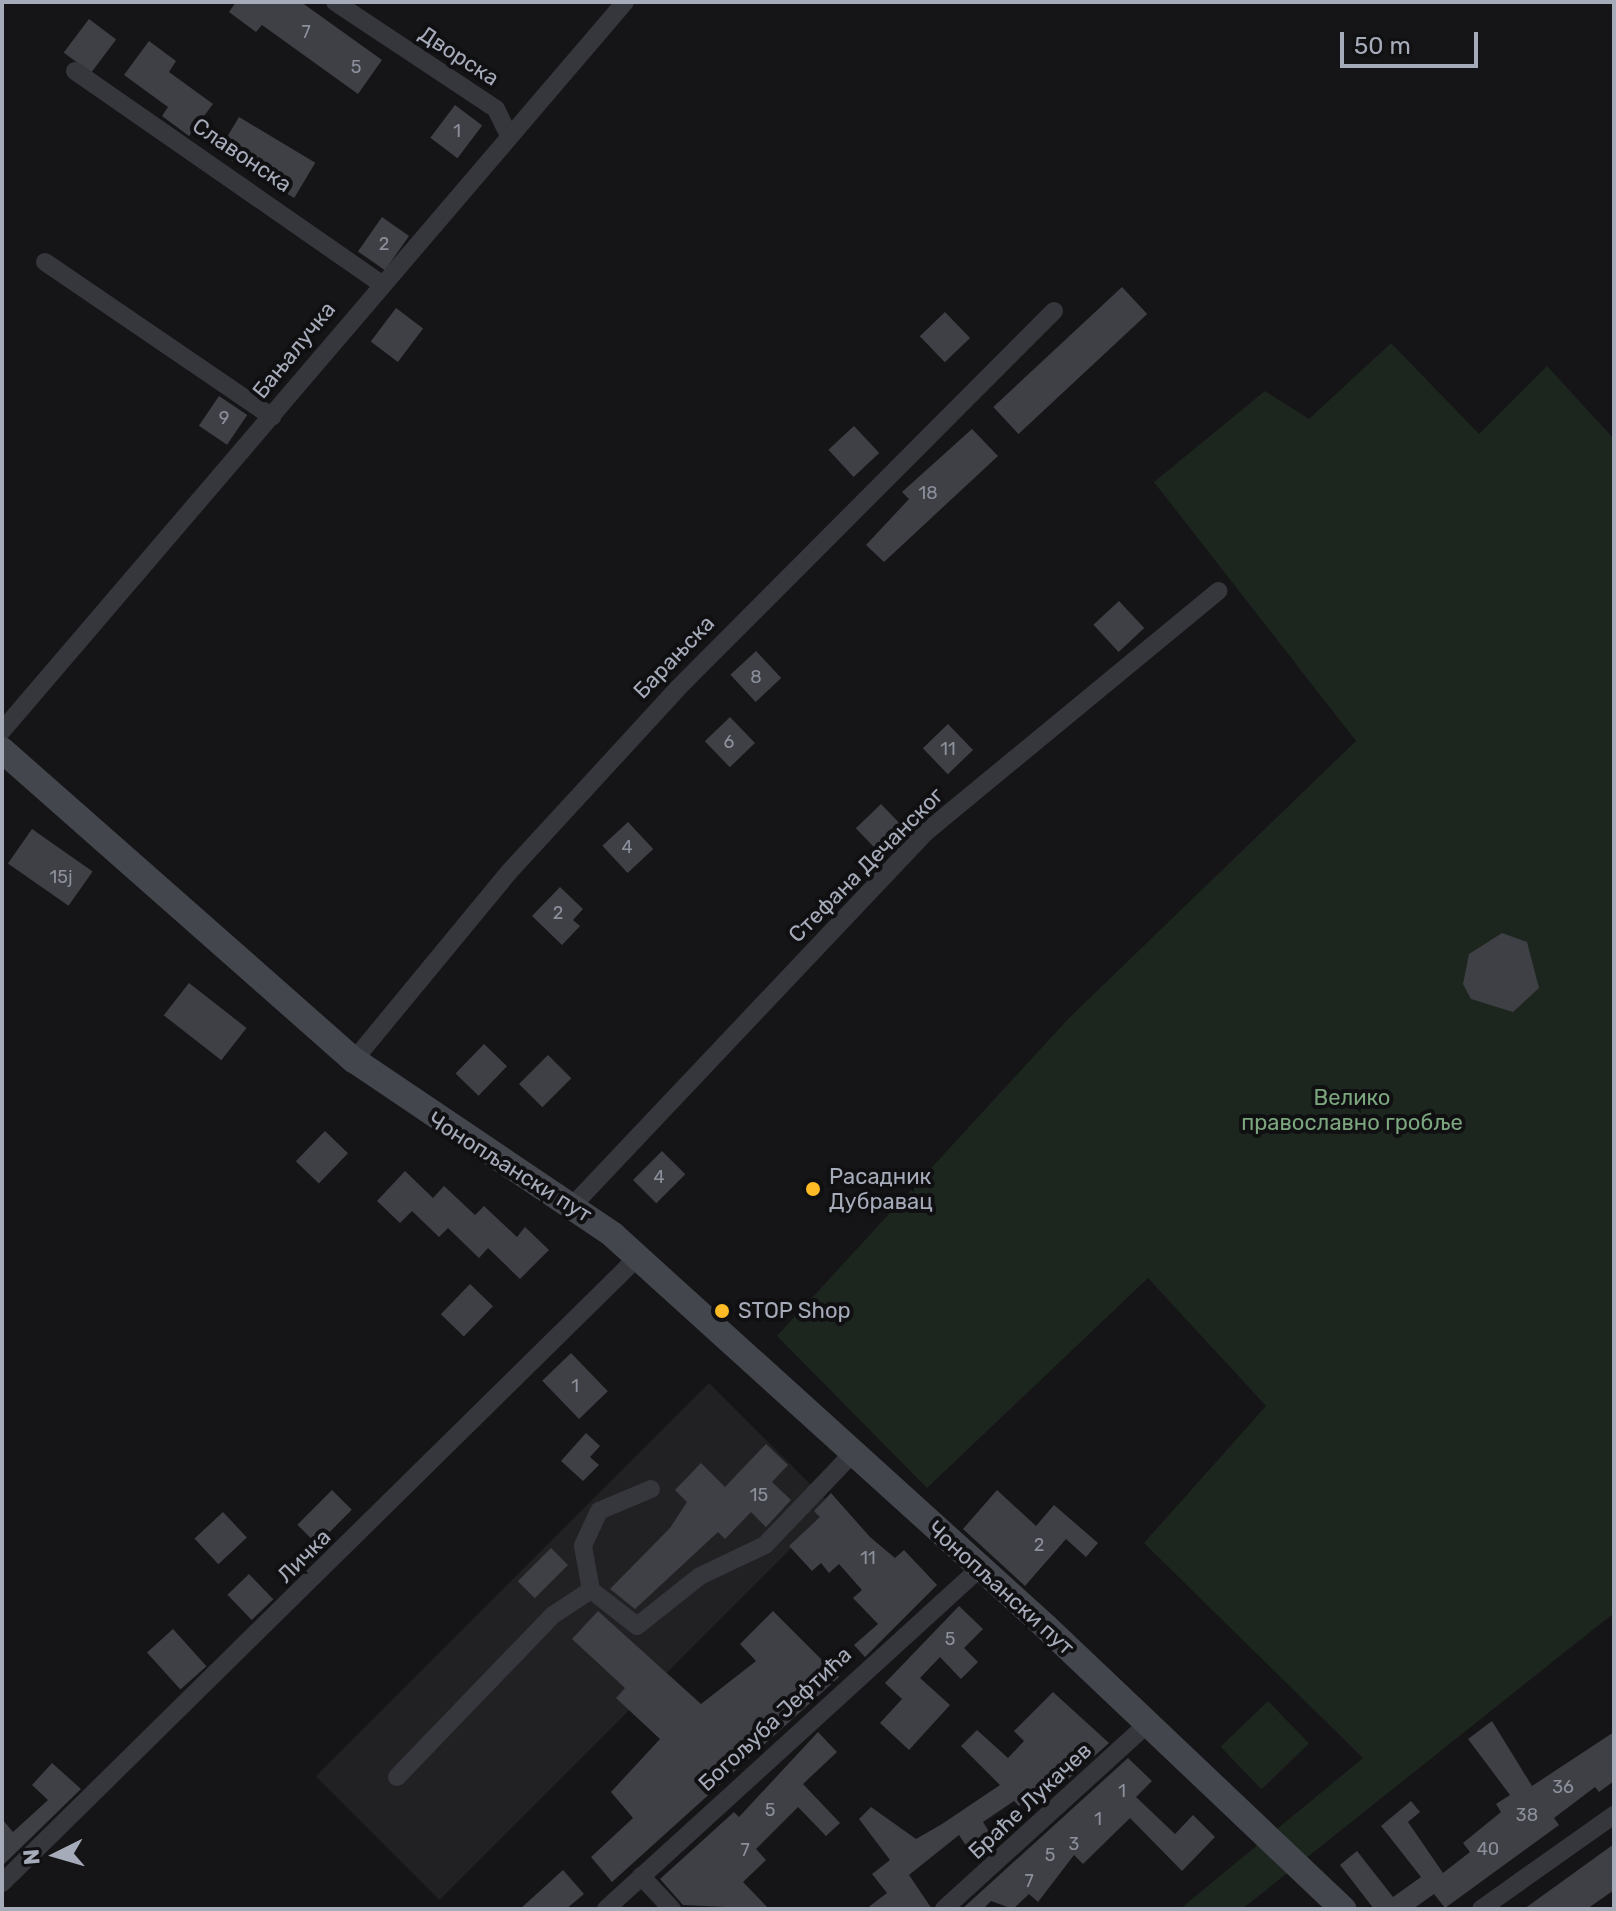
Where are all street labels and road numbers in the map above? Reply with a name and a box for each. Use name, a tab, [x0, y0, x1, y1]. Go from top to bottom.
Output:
street label: Дворска	[414, 20, 504, 92]
street label: Славонска	[187, 112, 297, 198]
street label: Бањалучка	[247, 296, 341, 404]
street label: Барањска	[628, 610, 720, 704]
street label: Стефана Дечанског	[783, 782, 949, 948]
street label: Чонопљански пут	[423, 1106, 597, 1228]
street label: Чонопљански пут	[922, 1515, 1080, 1661]
street label: Личка	[272, 1524, 336, 1588]
street label: Богољуба Јефтића	[693, 1641, 857, 1797]
street label: Браће Лукачев	[963, 1737, 1097, 1865]

